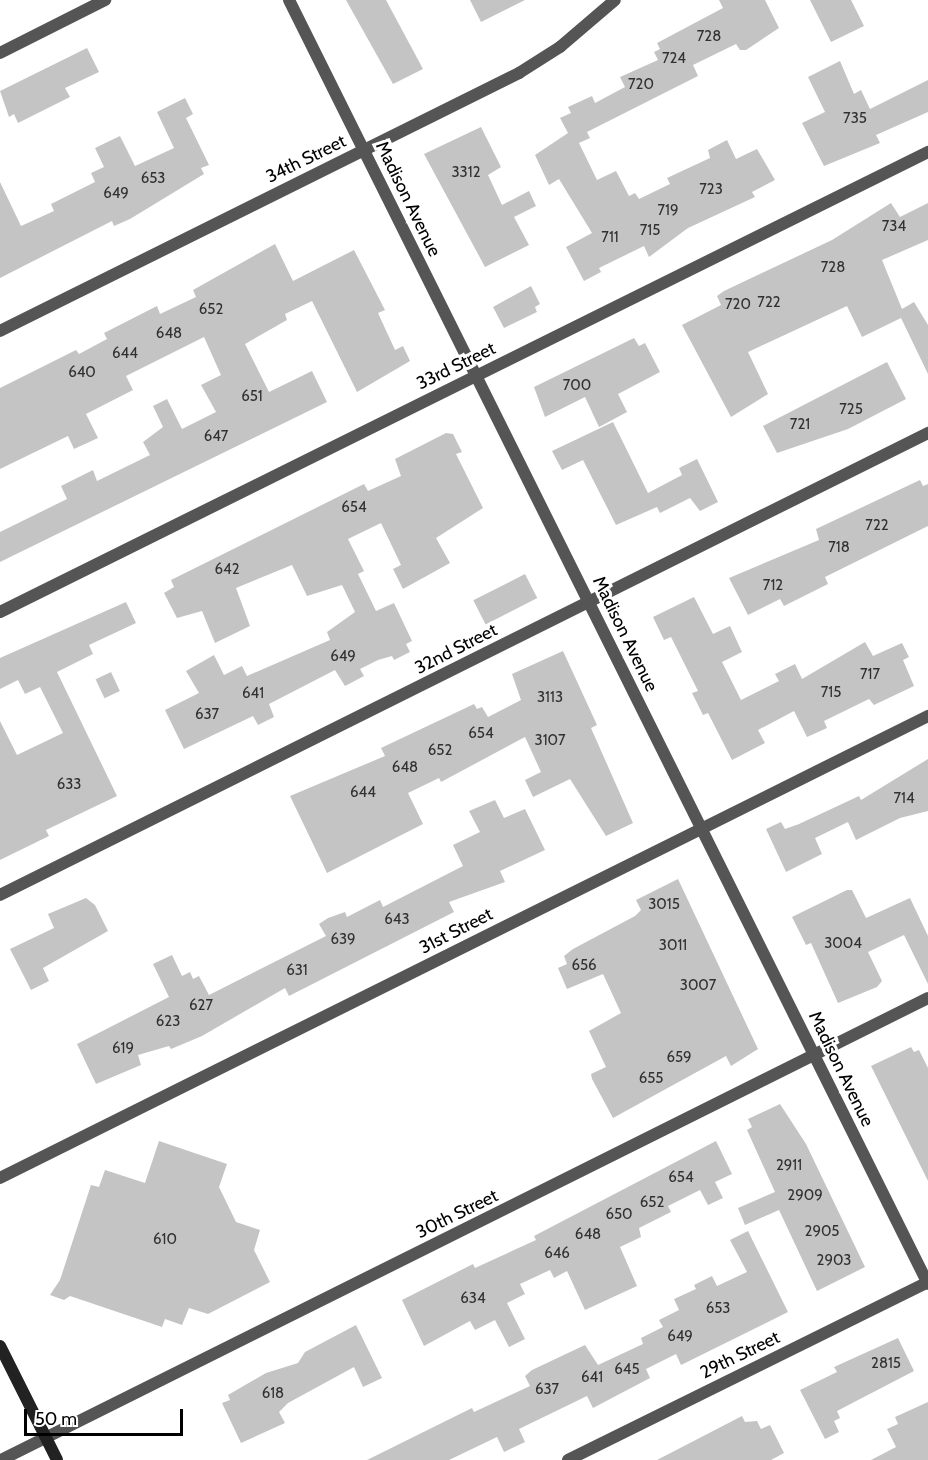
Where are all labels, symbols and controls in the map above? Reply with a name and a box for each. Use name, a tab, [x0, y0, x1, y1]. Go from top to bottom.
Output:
house number: 728	[697, 28, 721, 46]
house number: 724	[662, 50, 686, 68]
house number: 720	[628, 76, 654, 94]
house number: 735	[843, 110, 867, 128]
street label: 34th Street	[262, 130, 350, 188]
street label: Madison Avenue	[371, 138, 445, 260]
house number: 3312	[452, 164, 480, 182]
house number: 653	[141, 170, 165, 188]
house number: 723	[699, 181, 723, 199]
house number: 649	[103, 185, 129, 203]
house number: 719	[658, 202, 678, 220]
house number: 734	[882, 218, 906, 236]
house number: 715	[640, 222, 660, 240]
house number: 711	[601, 229, 619, 247]
house number: 728	[821, 259, 845, 277]
house number: 722	[757, 294, 781, 312]
house number: 720	[725, 296, 751, 314]
house number: 652	[199, 301, 223, 319]
house number: 648	[156, 325, 182, 343]
street label: 33rd Street	[413, 338, 499, 394]
house number: 644	[112, 345, 138, 363]
house number: 640	[68, 364, 96, 382]
house number: 700	[563, 377, 591, 395]
house number: 651	[241, 388, 263, 406]
house number: 725	[839, 401, 863, 419]
house number: 721	[790, 416, 810, 434]
house number: 647	[204, 428, 228, 446]
house number: 654	[341, 499, 367, 517]
house number: 722	[865, 517, 889, 535]
house number: 718	[828, 539, 850, 557]
house number: 642	[214, 561, 240, 579]
street label: Madison Avenue	[588, 573, 662, 695]
house number: 712	[763, 577, 783, 595]
street label: 32nd Street	[411, 619, 501, 679]
house number: 649	[330, 648, 356, 666]
house number: 717	[860, 666, 880, 684]
house number: 715	[821, 684, 841, 702]
house number: 641	[242, 685, 264, 703]
house number: 3113	[537, 689, 563, 707]
house number: 637	[195, 706, 219, 724]
house number: 654	[468, 725, 494, 743]
house number: 3107	[535, 732, 565, 750]
house number: 652	[428, 742, 452, 760]
house number: 648	[392, 759, 418, 777]
house number: 633	[57, 776, 81, 794]
house number: 644	[350, 784, 376, 802]
house number: 714	[893, 790, 915, 808]
house number: 3015	[648, 896, 680, 914]
street label: 31st Street	[416, 903, 496, 959]
house number: 643	[384, 911, 410, 929]
house number: 639	[330, 931, 356, 949]
house number: 3004	[824, 935, 862, 953]
house number: 3011	[659, 937, 687, 955]
house number: 656	[571, 957, 597, 975]
house number: 631	[286, 962, 308, 980]
house number: 3007	[680, 977, 716, 995]
house number: 627	[189, 997, 213, 1015]
street label: Madison Avenue	[804, 1008, 878, 1130]
house number: 623	[156, 1013, 180, 1031]
house number: 619	[112, 1040, 134, 1058]
house number: 659	[666, 1049, 692, 1067]
house number: 655	[639, 1070, 663, 1088]
house number: 2911	[776, 1157, 802, 1175]
house number: 654	[668, 1169, 694, 1187]
street label: 30th Street	[413, 1185, 501, 1243]
house number: 2909	[787, 1187, 823, 1205]
house number: 652	[640, 1194, 664, 1212]
house number: 650	[605, 1206, 633, 1224]
house number: 2905	[805, 1223, 839, 1241]
house number: 648	[575, 1226, 601, 1244]
house number: 610	[153, 1231, 177, 1249]
house number: 646	[544, 1245, 570, 1263]
house number: 2903	[817, 1252, 851, 1270]
house number: 634	[460, 1290, 486, 1308]
house number: 653	[706, 1300, 730, 1318]
street label: 29th Street	[697, 1326, 783, 1384]
house number: 649	[667, 1328, 693, 1346]
house number: 2815	[871, 1355, 901, 1373]
house number: 645	[614, 1361, 640, 1379]
house number: 641	[581, 1369, 603, 1387]
house number: 637	[535, 1381, 559, 1399]
house number: 618	[262, 1385, 284, 1403]
scale bar	[27, 1397, 186, 1435]
text: 50 m	[35, 1408, 77, 1430]

